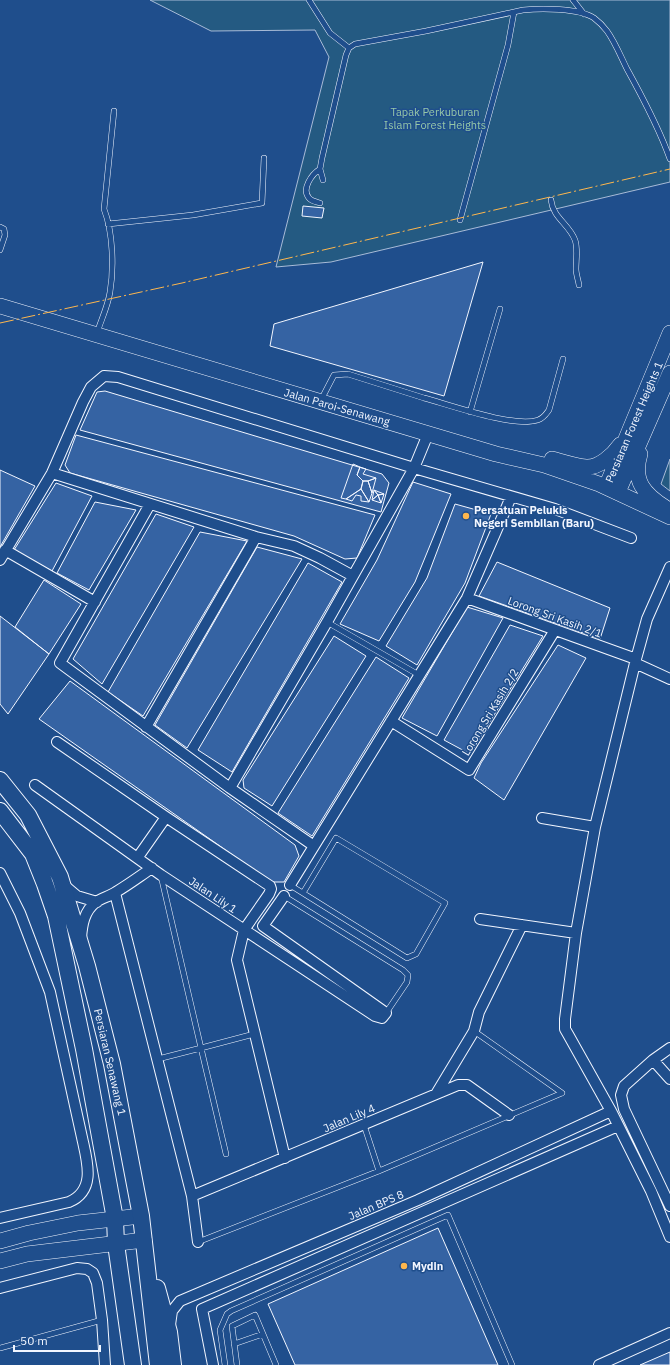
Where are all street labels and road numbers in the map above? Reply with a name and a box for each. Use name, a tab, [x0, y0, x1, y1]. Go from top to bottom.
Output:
street label: Persiaran Forest Heights 1	[602, 359, 666, 485]
street label: Jalan Paroi-Senawang	[282, 385, 392, 429]
street label: Lorong Sri Kasih 2/1	[506, 593, 604, 641]
street label: Lorong Sri Kasih 2/2	[458, 666, 522, 758]
street label: Jalan Lily 1	[186, 874, 240, 916]
street label: Persiaran Senawang 1	[91, 1007, 129, 1117]
street label: Jalan Lily 4	[321, 1101, 377, 1135]
street label: Jalan BPS 8	[346, 1187, 406, 1223]

